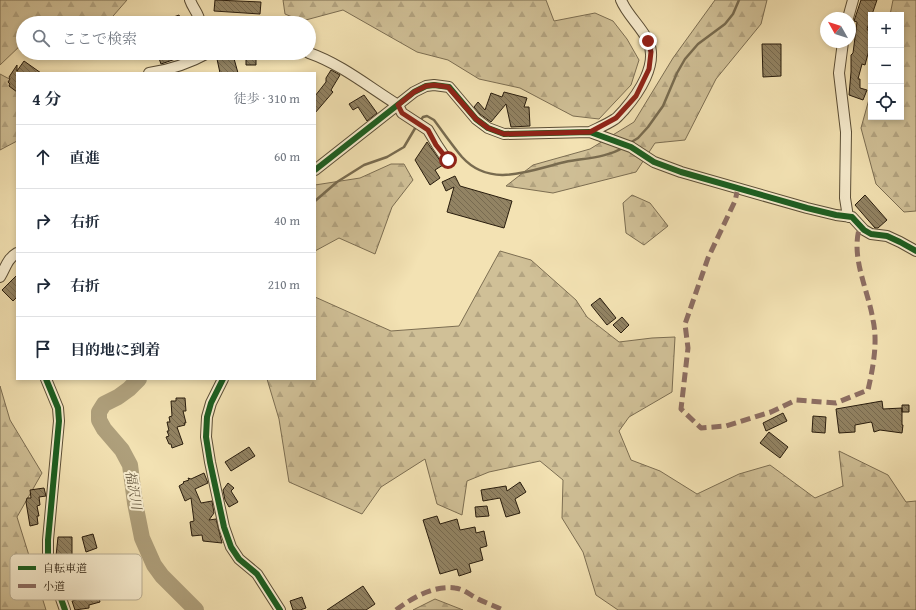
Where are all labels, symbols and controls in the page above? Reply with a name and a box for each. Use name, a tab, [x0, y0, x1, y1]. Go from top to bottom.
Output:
north arrow	[820, 12, 856, 48]
map controls	[868, 12, 904, 120]
button: +	[868, 12, 904, 48]
search box	[16, 16, 316, 60]
icon: search	[30, 27, 52, 49]
text: ここで検索	[62, 28, 137, 49]
route end	[639, 32, 657, 50]
button: −	[868, 48, 904, 84]
button: locate	[868, 84, 904, 120]
text: 4 分	[32, 86, 62, 111]
text: 徒歩 · 310 m	[234, 89, 300, 108]
icon: ahead	[32, 146, 54, 168]
text: 直進	[70, 147, 100, 168]
text: 60 m	[274, 147, 300, 166]
route start	[439, 151, 457, 169]
icon: right	[32, 210, 54, 232]
text: 右折	[70, 211, 100, 232]
text: 40 m	[274, 211, 300, 230]
icon: right	[32, 274, 54, 296]
text: 右折	[70, 275, 100, 296]
text: 210 m	[268, 275, 300, 294]
icon: arrive	[32, 338, 54, 360]
text: 目的地に到着	[70, 339, 160, 360]
water label: 福沢川	[121, 469, 147, 513]
legend	[10, 554, 142, 600]
text: 自転車道	[43, 560, 87, 576]
text: 小道	[43, 578, 65, 594]

